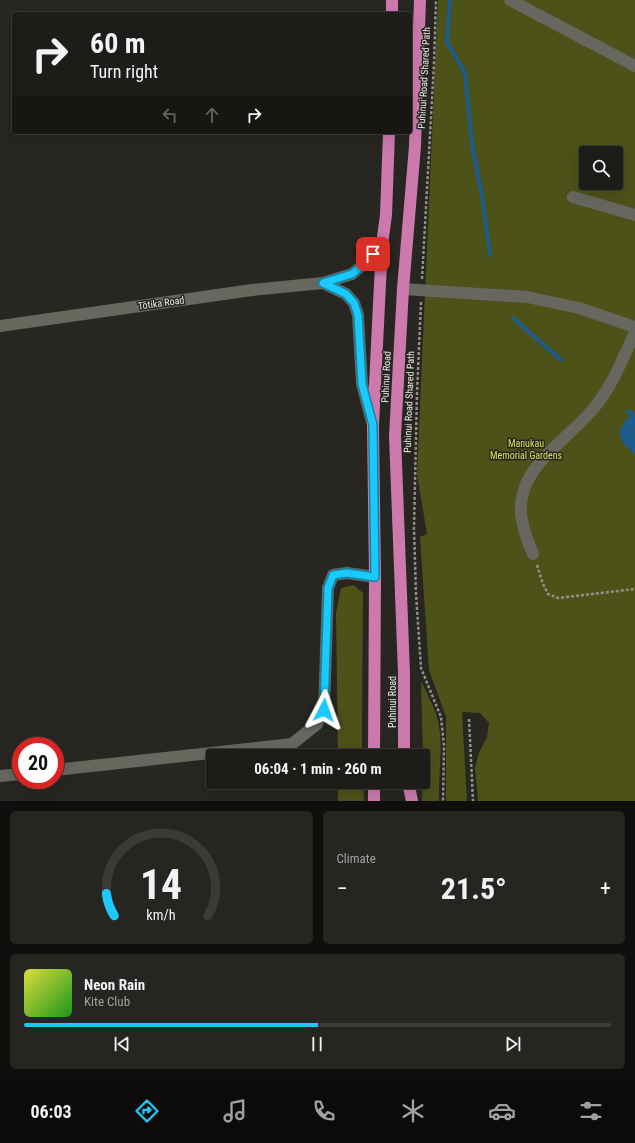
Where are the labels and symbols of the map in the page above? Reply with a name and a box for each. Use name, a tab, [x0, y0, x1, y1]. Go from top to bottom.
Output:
street label: Puhinui Road Shared Path	[416, 27, 432, 129]
pin	[356, 237, 390, 271]
street label: Tōtika Road	[137, 294, 185, 312]
street label: Puhinui Road	[379, 351, 393, 403]
street label: Puhinui Road Shared Path	[402, 351, 416, 453]
park label: Manukau Memorial Gardens	[490, 438, 563, 461]
street label: Puhinui Road	[387, 676, 398, 728]
position arrow	[303, 689, 345, 731]
speed limit sign: 20	[12, 737, 64, 789]

